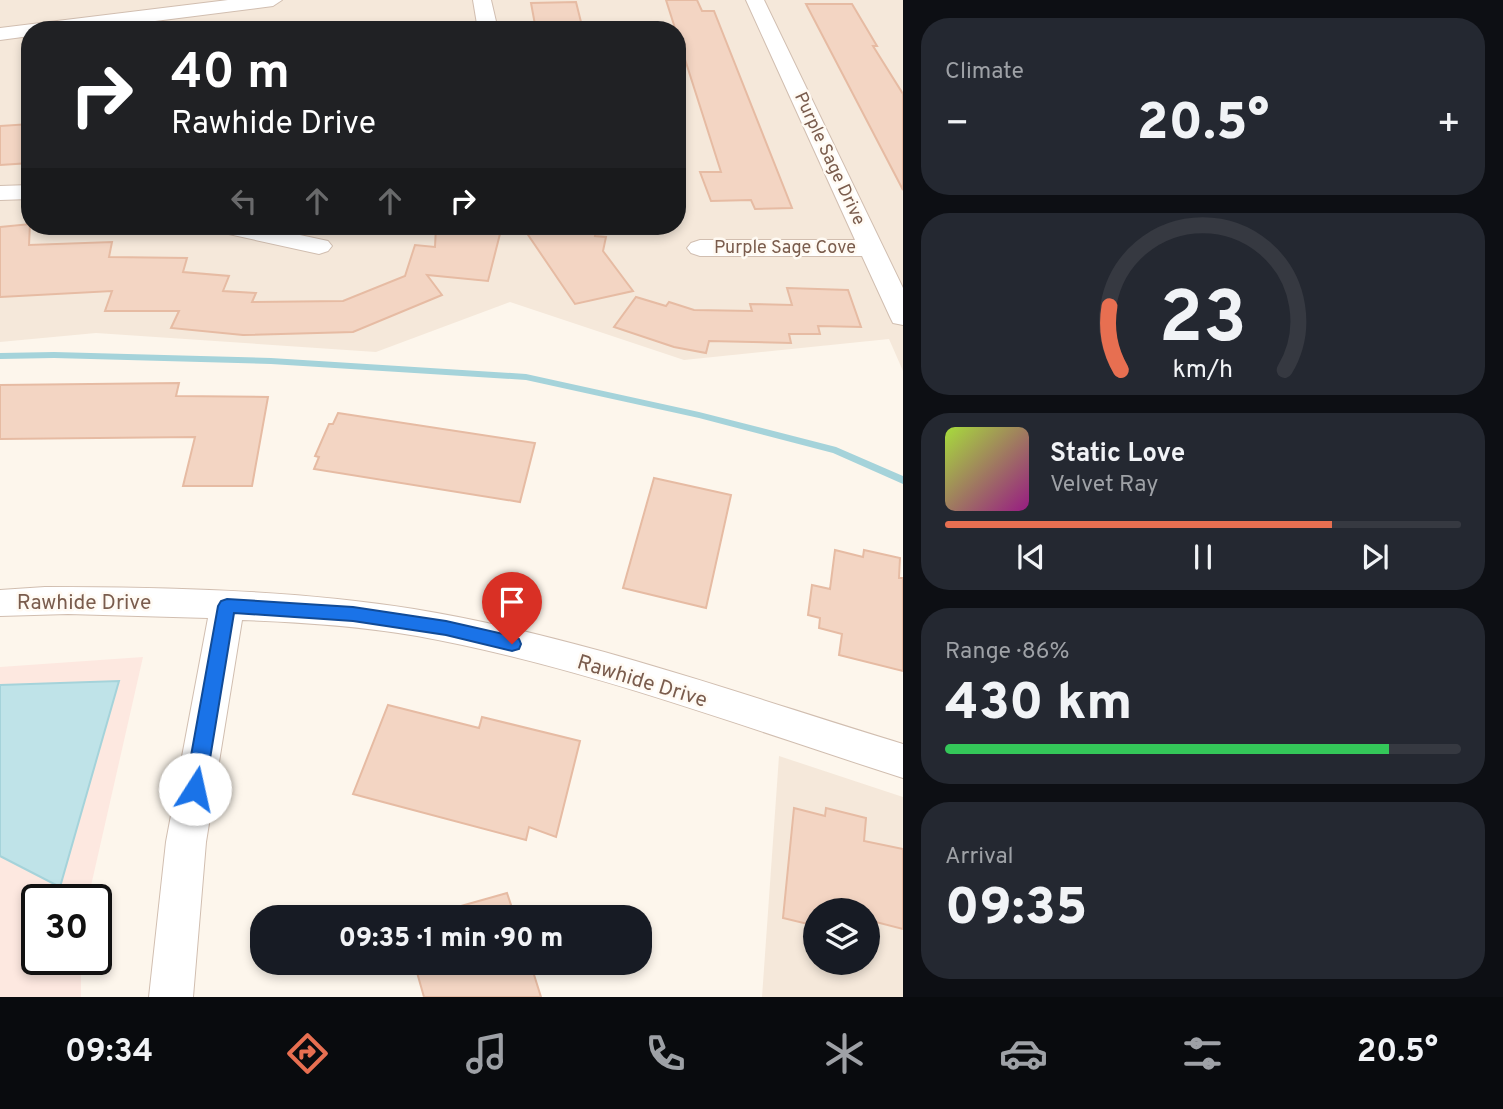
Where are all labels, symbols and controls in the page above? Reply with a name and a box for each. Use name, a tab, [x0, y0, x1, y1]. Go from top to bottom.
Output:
text: 40 m	[171, 44, 290, 106]
icon: right	[56, 49, 147, 140]
text: Climate	[945, 58, 1024, 87]
street label: Purple Sage Drive	[788, 89, 870, 229]
text: 20.5°	[1137, 92, 1269, 158]
text: −	[945, 101, 970, 150]
text: +	[1436, 101, 1461, 150]
text: Rawhide Drive	[171, 105, 376, 145]
icon: left	[225, 182, 263, 220]
icon: ahead	[298, 182, 336, 220]
icon: ahead	[371, 182, 409, 220]
icon: right	[444, 182, 482, 220]
street label: Purple Sage Cove	[714, 237, 856, 260]
text: 23	[1159, 276, 1247, 368]
text: km/h	[1173, 355, 1233, 387]
text: Static Love	[1050, 438, 1185, 471]
text: Velvet Ray	[1050, 471, 1158, 500]
icon: previous	[1012, 538, 1050, 576]
icon: pause	[1184, 538, 1222, 576]
icon: next	[1356, 538, 1394, 576]
pin	[482, 572, 542, 644]
icon: arrive	[493, 583, 531, 621]
street label: Rawhide Drive	[17, 590, 151, 617]
text: Range · 86%	[945, 638, 1070, 667]
street label: Rawhide Drive	[574, 649, 710, 715]
text: 430 km	[945, 672, 1132, 738]
position arrow	[158, 752, 232, 826]
text: Arrival	[945, 843, 1014, 872]
text: 09:35	[945, 877, 1087, 943]
speed limit sign: 30	[21, 884, 112, 975]
map controls	[803, 898, 880, 975]
button: layers	[803, 898, 880, 975]
text: 09:35 · 1 min · 90 m	[339, 923, 563, 956]
icon: directions	[283, 1029, 332, 1078]
icon: music	[462, 1029, 511, 1078]
icon: phone	[641, 1029, 690, 1078]
icon: climate	[820, 1029, 869, 1078]
icon: car	[999, 1029, 1048, 1078]
icon: filters	[1178, 1029, 1227, 1078]
text: 09:34	[65, 1033, 153, 1073]
text: 20.5°	[1357, 1033, 1438, 1073]

